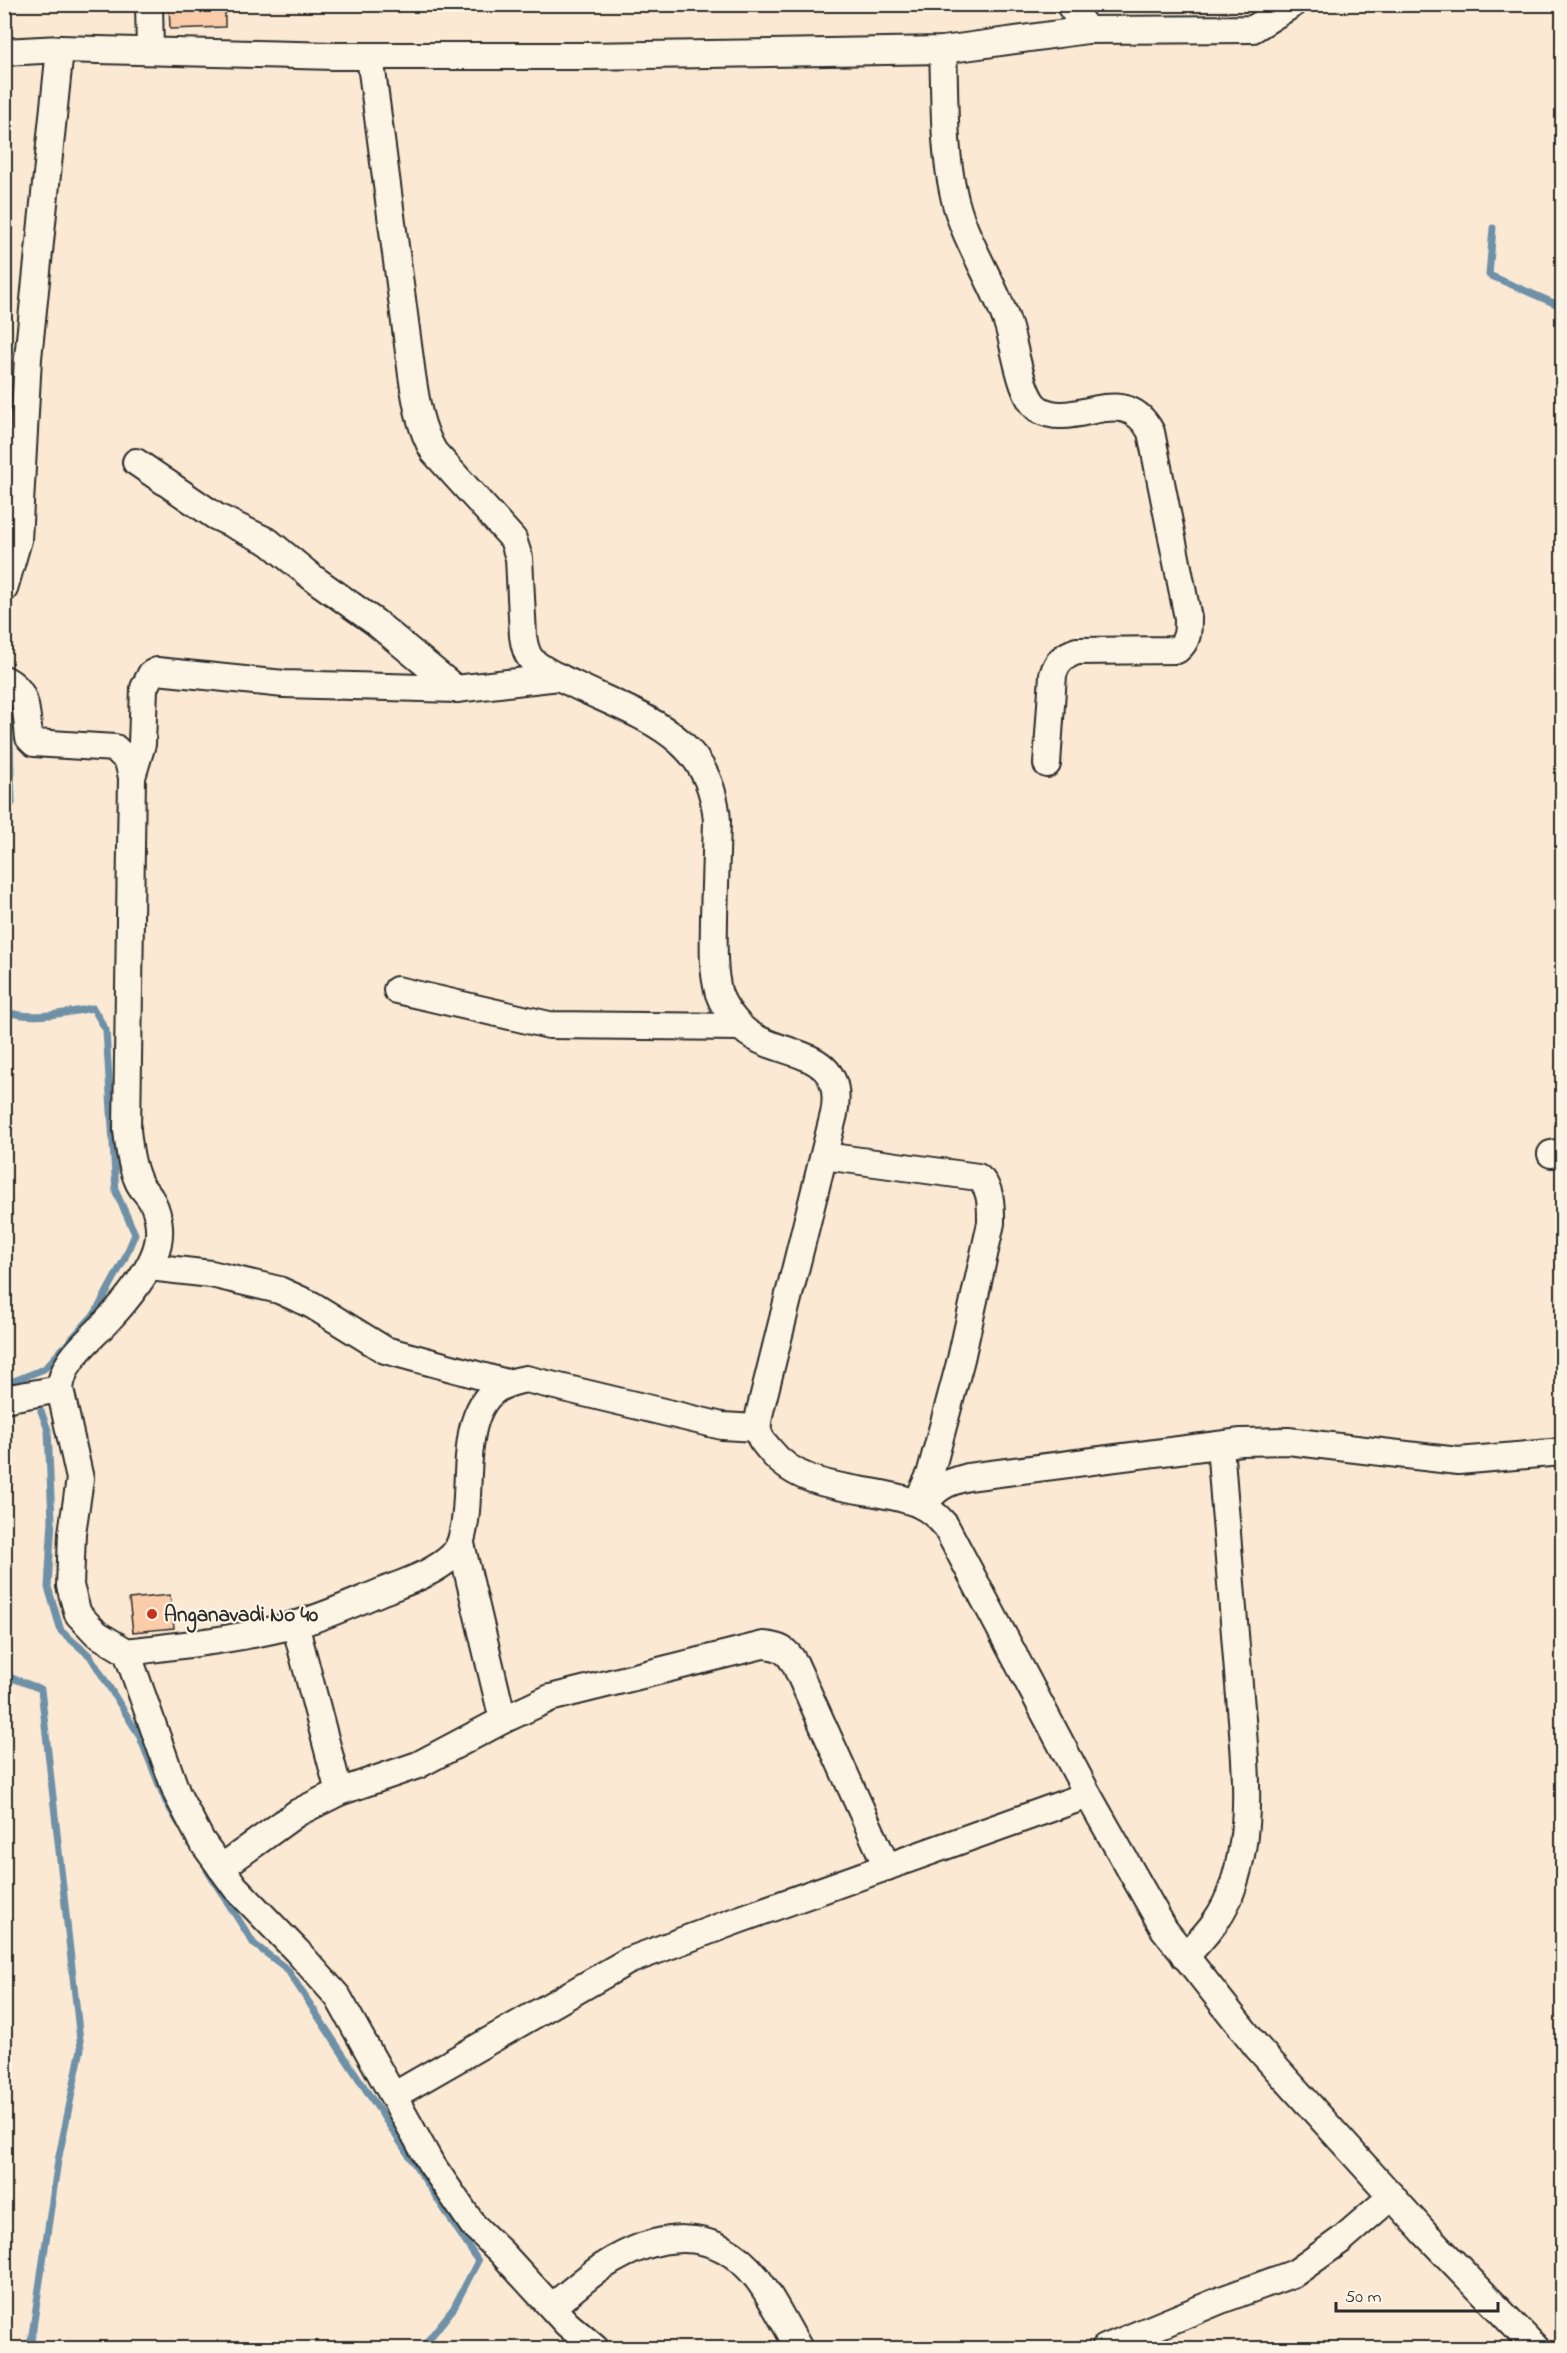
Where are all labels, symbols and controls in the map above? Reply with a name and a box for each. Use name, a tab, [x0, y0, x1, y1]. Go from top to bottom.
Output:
place label: Anganavadi No 40	[164, 1601, 318, 1633]
marker: Anganavadi No 40	[145, 1607, 159, 1621]
scale bar	[1336, 2275, 1498, 2313]
text: 50 m	[1345, 2285, 1382, 2311]

